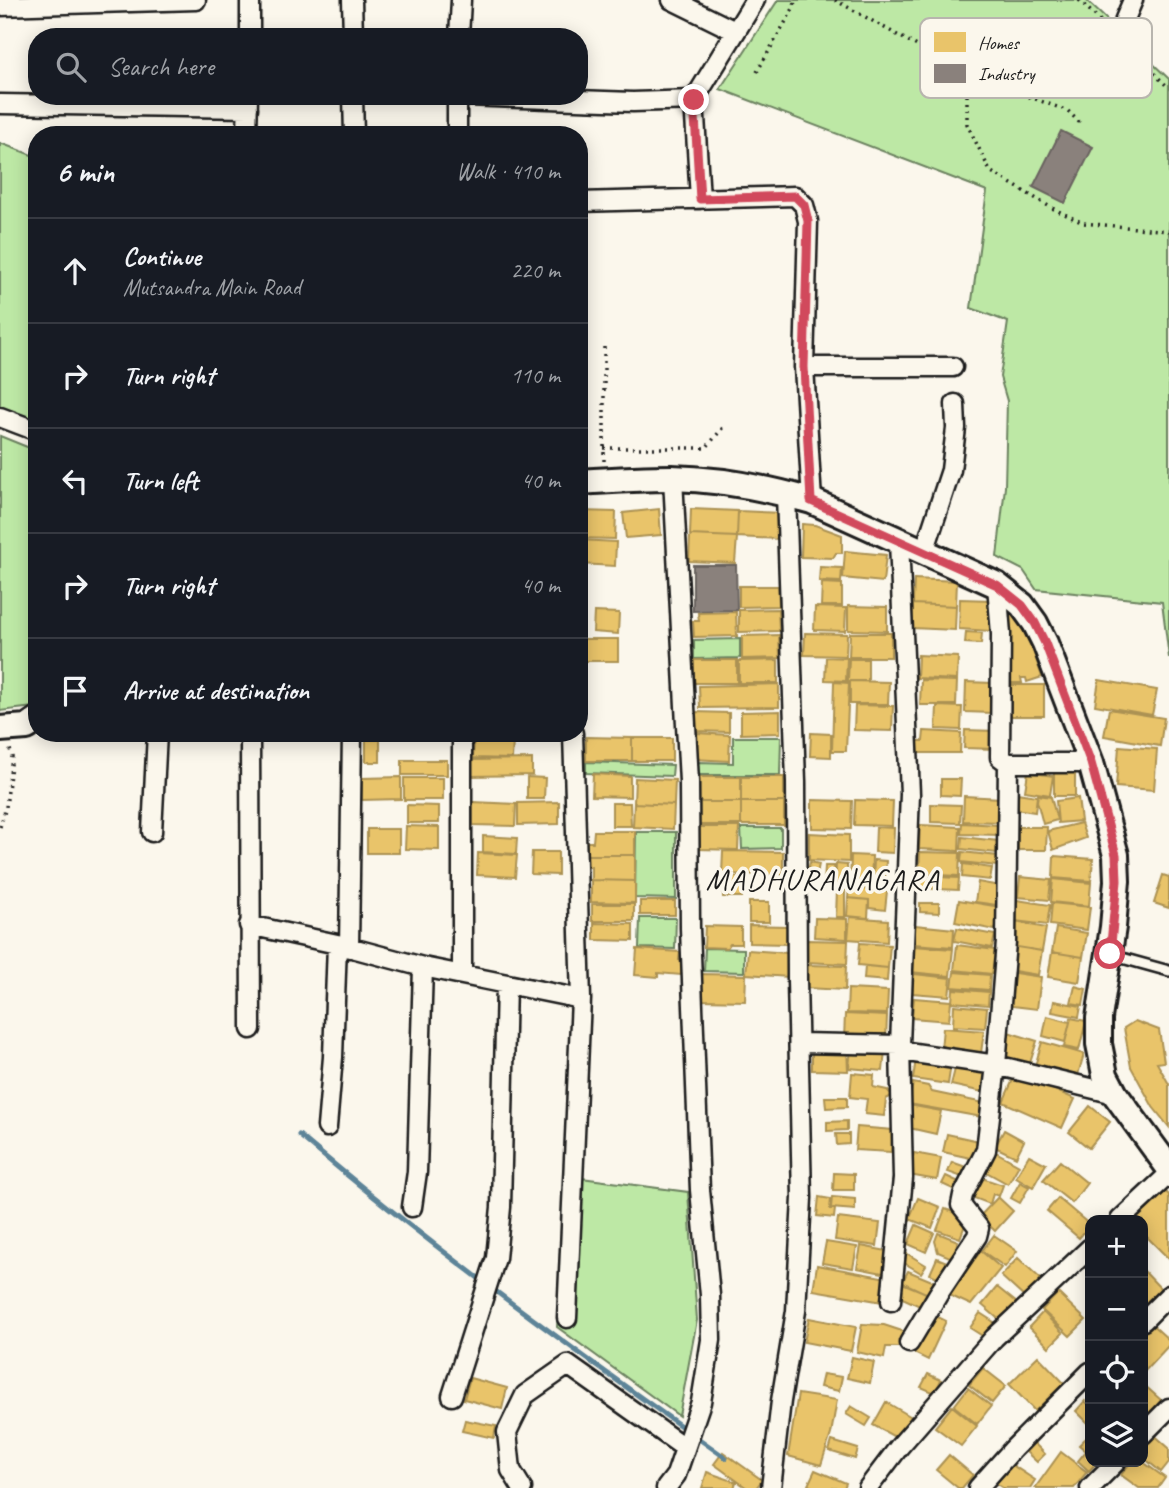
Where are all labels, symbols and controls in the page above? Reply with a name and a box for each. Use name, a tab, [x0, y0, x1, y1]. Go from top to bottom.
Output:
legend	[920, 18, 1152, 98]
search box	[28, 28, 588, 105]
text: Homes	[978, 31, 1020, 55]
icon: search	[52, 48, 90, 86]
text: Search here	[108, 50, 214, 83]
text: Industry	[978, 62, 1036, 86]
route end	[678, 84, 709, 115]
text: 6 min	[56, 153, 114, 191]
text: Walk · 410 m	[456, 157, 560, 186]
text: Continue	[123, 240, 201, 273]
icon: ahead	[56, 252, 94, 290]
text: 220 m	[511, 256, 560, 285]
text: Mutsandra Main Road	[123, 273, 301, 302]
icon: right	[56, 357, 94, 395]
text: Turn right	[123, 359, 214, 392]
text: 110 m	[511, 361, 560, 390]
icon: left	[56, 462, 94, 500]
text: Turn left	[123, 464, 198, 497]
text: 40 m	[521, 466, 560, 495]
icon: right	[56, 567, 94, 605]
text: Turn right	[123, 569, 214, 602]
text: 40 m	[521, 571, 560, 600]
icon: arrive	[56, 672, 94, 710]
text: Arrive at destination	[123, 674, 309, 707]
district label: MADHURANAGARA	[706, 860, 940, 898]
route start	[1094, 938, 1125, 969]
map controls	[1085, 1215, 1148, 1467]
button: +	[1085, 1215, 1148, 1278]
button: −	[1085, 1278, 1148, 1341]
button: locate	[1085, 1341, 1148, 1404]
button: layers	[1085, 1404, 1148, 1467]

